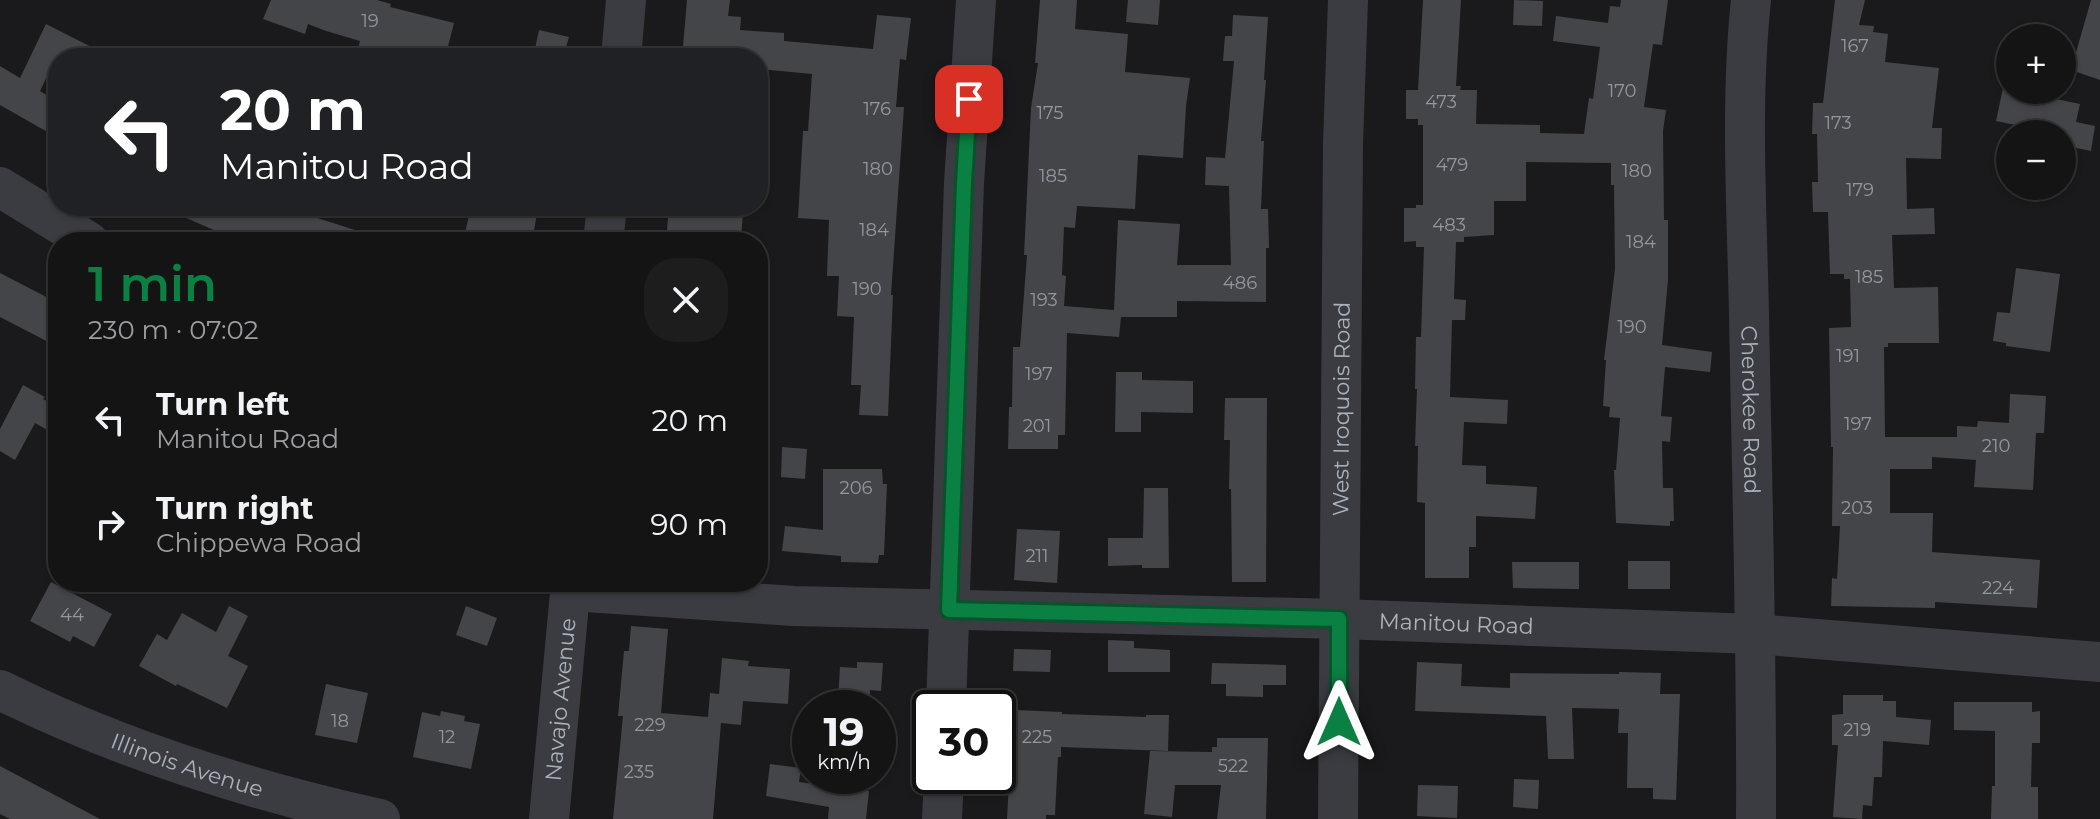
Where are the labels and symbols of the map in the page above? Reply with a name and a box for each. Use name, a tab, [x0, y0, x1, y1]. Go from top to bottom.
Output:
house number: 19	[361, 10, 379, 32]
house number: 167	[1841, 35, 1869, 57]
pin	[935, 65, 1003, 133]
house number: 170	[1608, 80, 1636, 102]
house number: 473	[1425, 91, 1457, 113]
house number: 176	[863, 98, 891, 120]
house number: 175	[1037, 102, 1063, 124]
house number: 173	[1824, 112, 1852, 134]
house number: 479	[1436, 154, 1468, 176]
house number: 180	[863, 158, 893, 180]
house number: 180	[1622, 160, 1652, 182]
house number: 185	[1039, 165, 1067, 187]
house number: 179	[1846, 179, 1874, 201]
house number: 483	[1432, 214, 1466, 236]
house number: 184	[859, 219, 889, 241]
house number: 184	[1626, 231, 1656, 253]
house number: 185	[1855, 266, 1883, 288]
house number: 486	[1223, 272, 1257, 294]
house number: 190	[852, 278, 882, 300]
house number: 193	[1030, 289, 1058, 311]
street label: West Iroquois Road	[1327, 302, 1355, 516]
house number: 190	[1617, 316, 1647, 338]
street label: Cherokee Road	[1736, 325, 1766, 494]
house number: 191	[1836, 345, 1860, 367]
house number: 197	[1025, 363, 1053, 385]
house number: 197	[1844, 413, 1872, 435]
house number: 201	[1023, 415, 1051, 437]
house number: 210	[1982, 435, 2010, 457]
house number: 206	[839, 477, 873, 499]
house number: 203	[1841, 497, 1873, 519]
house number: 211	[1025, 545, 1049, 567]
house number: 224	[1982, 577, 2014, 599]
house number: 44	[60, 604, 84, 626]
street label: Manitou Road	[1378, 607, 1534, 640]
street label: Navajo Avenue	[539, 617, 581, 782]
position arrow	[1297, 680, 1381, 764]
speed limit sign: 30	[912, 690, 1016, 794]
house number: 18	[331, 710, 349, 732]
house number: 229	[634, 714, 666, 736]
house number: 219	[1843, 719, 1871, 741]
house number: 12	[439, 726, 455, 748]
house number: 225	[1022, 726, 1052, 748]
street label: Illinois Avenue	[107, 727, 266, 803]
house number: 522	[1218, 755, 1248, 777]
house number: 235	[624, 761, 654, 783]

